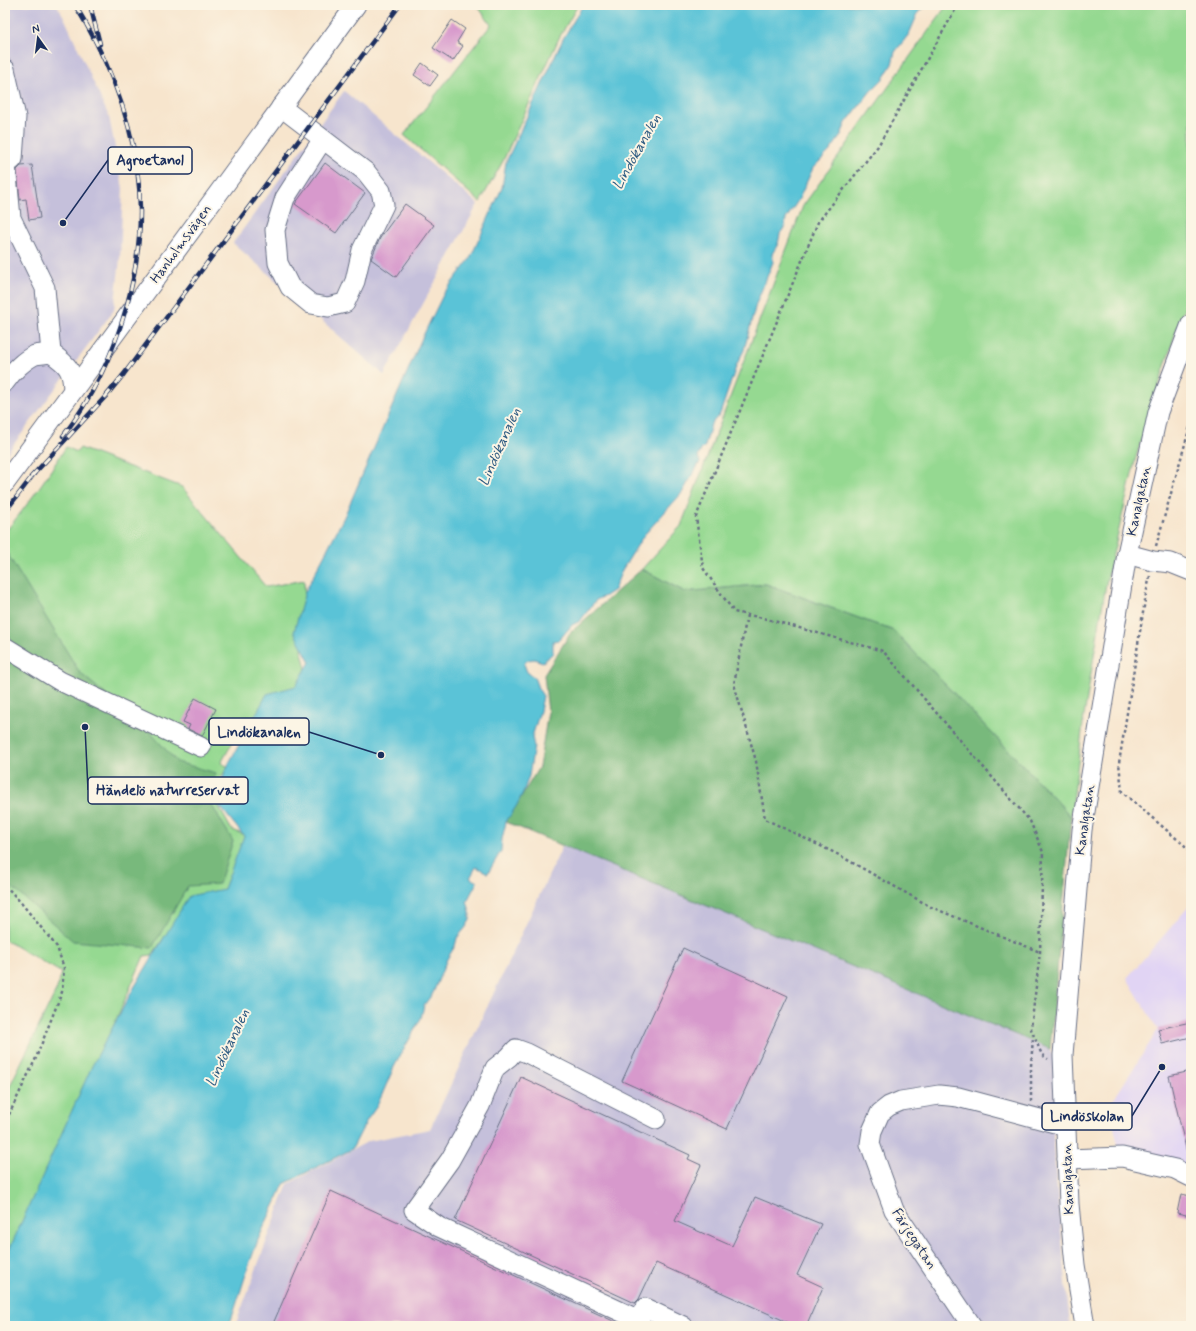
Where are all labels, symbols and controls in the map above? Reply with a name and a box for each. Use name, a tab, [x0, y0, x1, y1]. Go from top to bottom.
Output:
north arrow	[18, 18, 58, 58]
text: N	[31, 22, 41, 37]
water label: Lindökanalen	[608, 110, 666, 193]
callout: Agroetanol	[108, 147, 192, 174]
text: Agroetanol	[116, 151, 184, 172]
street label: Hanholmsvägen	[146, 201, 216, 287]
water label: Lindökanalen	[474, 404, 526, 489]
street label: Kanalgatan	[1123, 464, 1155, 538]
callout: Lindökanalen	[209, 718, 309, 745]
text: Lindökanalen	[217, 723, 301, 743]
callout: Händelö naturreservat	[88, 777, 248, 804]
text: Händelö naturreservat	[96, 781, 240, 801]
street label: Kanalgatan	[1071, 783, 1099, 857]
water label: Lindökanalen	[201, 1005, 255, 1090]
callout: Lindöskolan	[1042, 1103, 1132, 1130]
text: Lindöskolan	[1050, 1107, 1125, 1127]
street label: Kanalgatan	[1058, 1143, 1078, 1215]
street label: Färjegatan	[887, 1205, 940, 1274]

